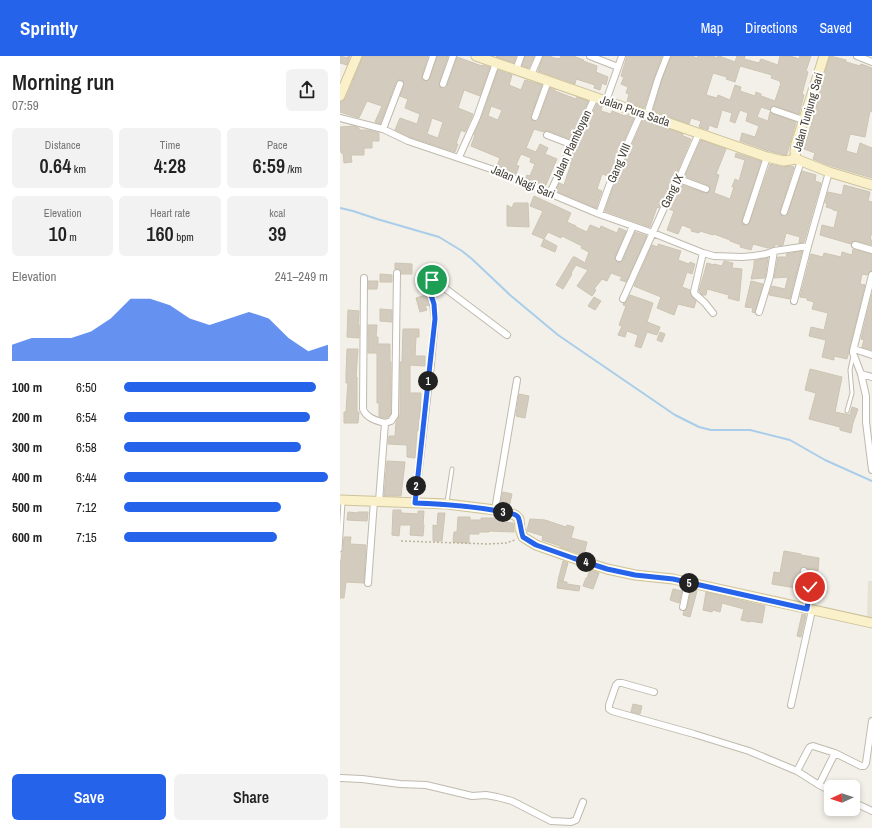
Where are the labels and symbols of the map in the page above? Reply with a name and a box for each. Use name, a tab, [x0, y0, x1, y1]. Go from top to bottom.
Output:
street label: Jalan Tunjung Sari	[789, 71, 827, 153]
street label: Jalan Pura Sada	[598, 92, 672, 131]
street label: Jalan Plamboyan	[549, 107, 595, 183]
street label: Gang VIII	[604, 141, 634, 185]
street label: Jalan Nagi Sari	[489, 161, 557, 203]
street label: Gang IX	[657, 171, 687, 211]
pin	[415, 263, 449, 297]
pin: 1	[418, 371, 438, 391]
pin: 2	[406, 476, 426, 496]
pin: 3	[493, 502, 513, 522]
pin: 4	[576, 552, 596, 572]
pin	[793, 570, 827, 604]
pin: 5	[679, 573, 699, 593]
north arrow	[824, 780, 860, 816]

